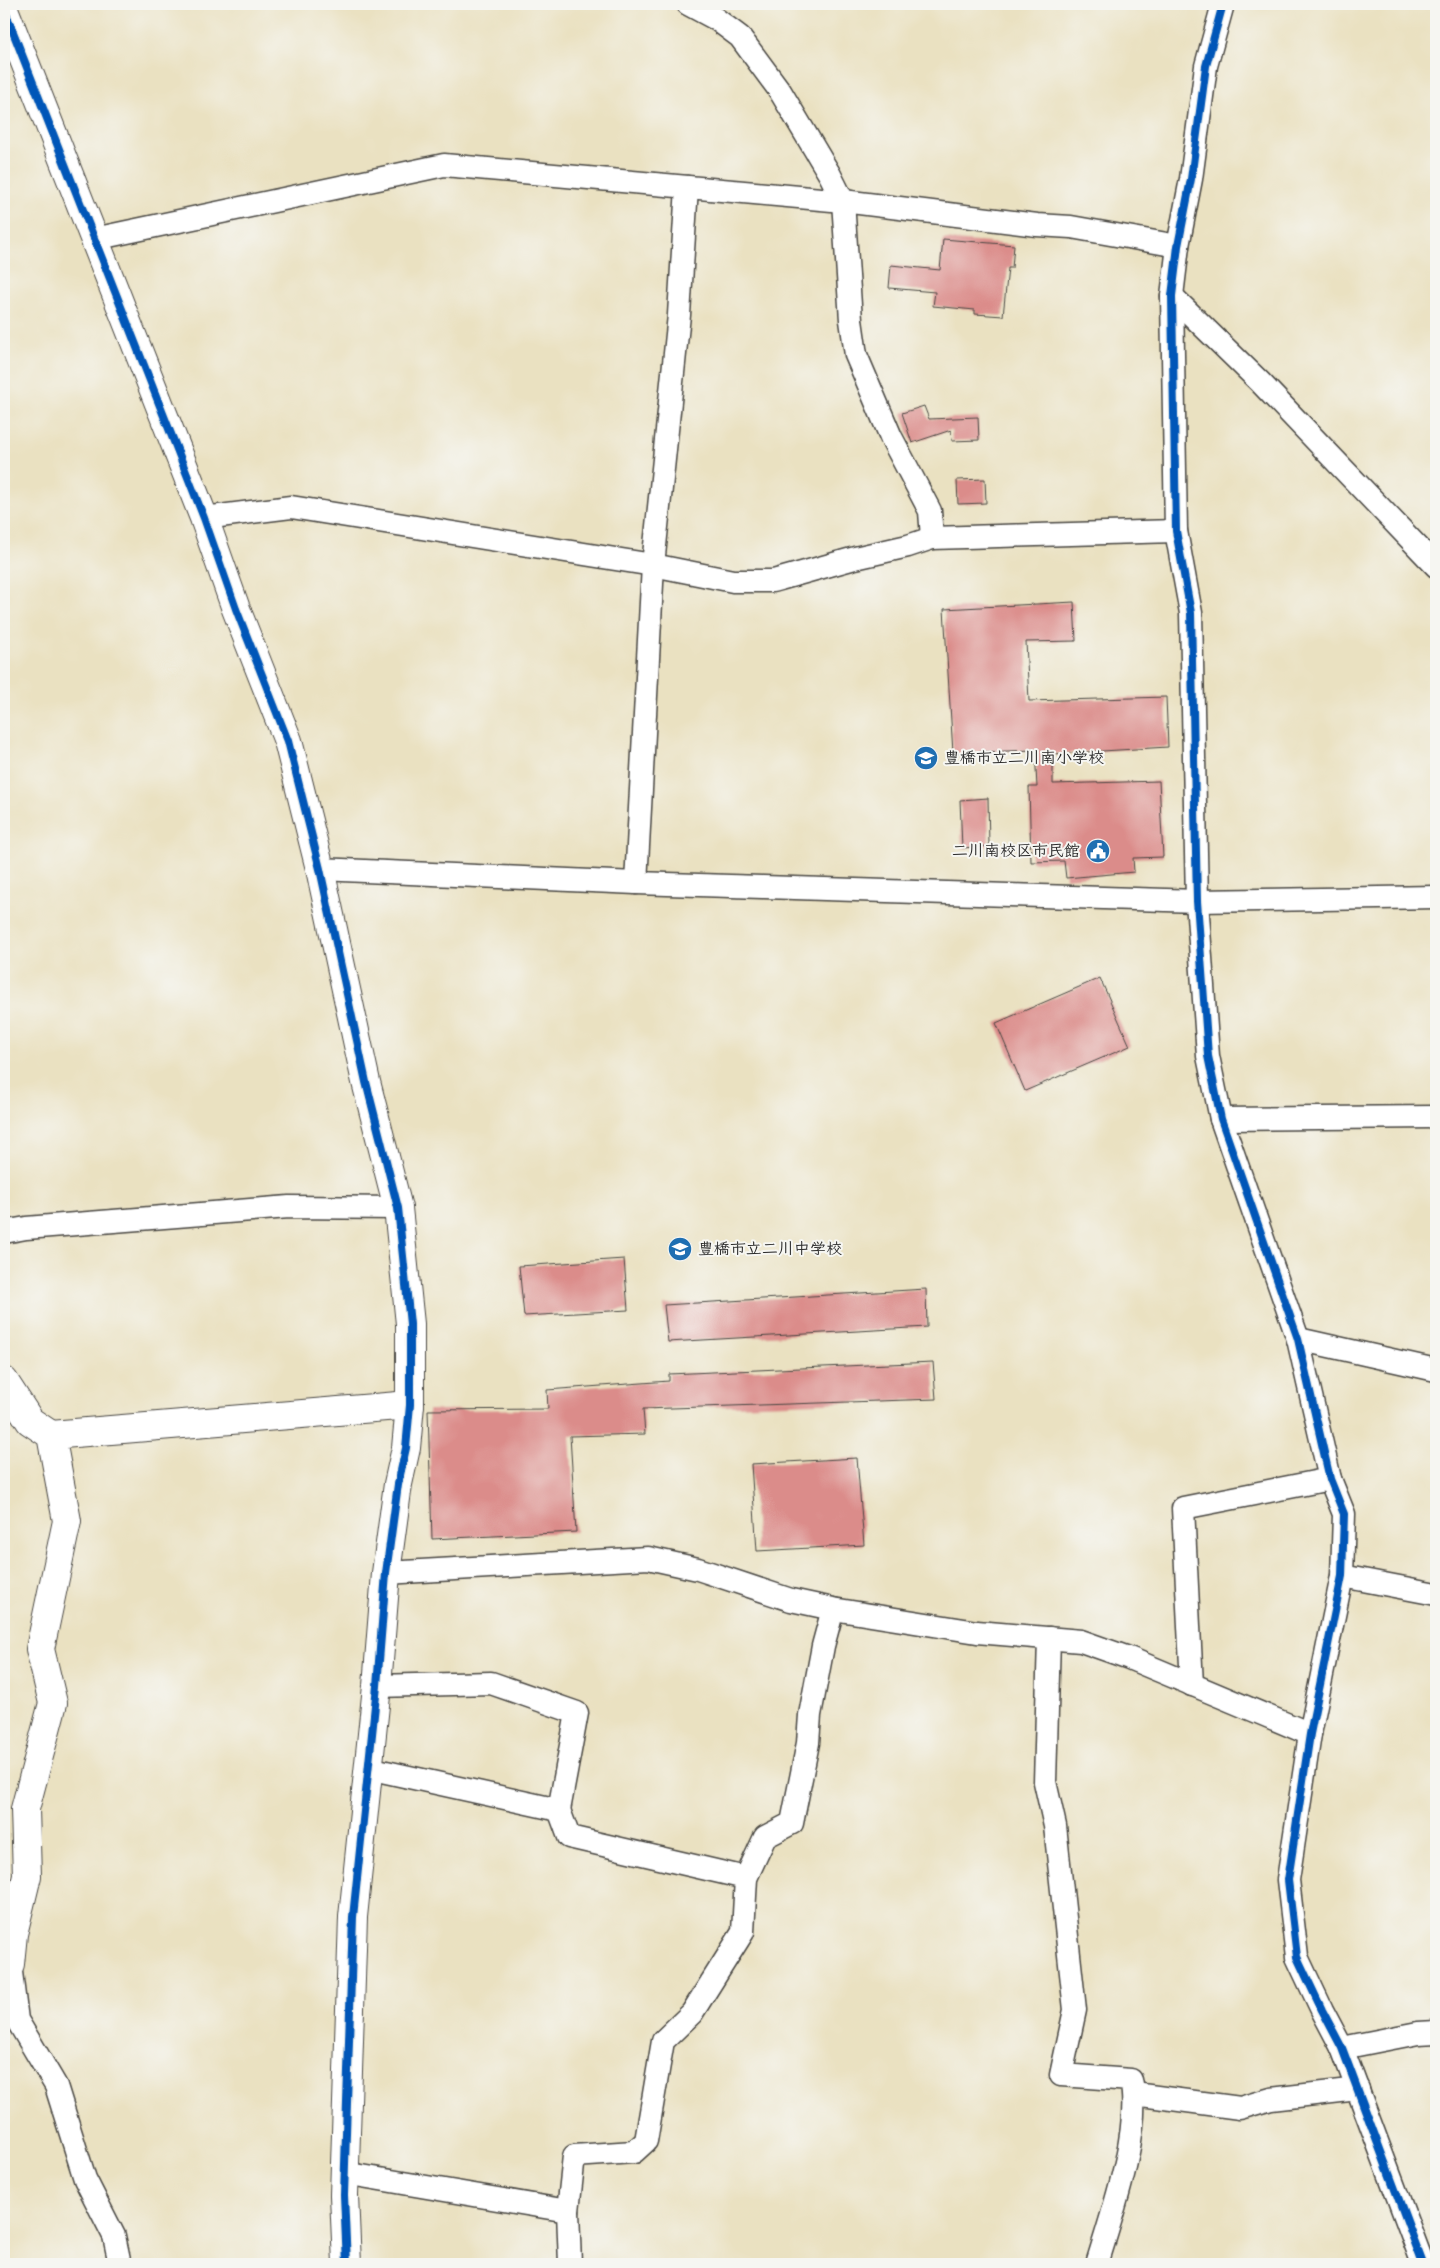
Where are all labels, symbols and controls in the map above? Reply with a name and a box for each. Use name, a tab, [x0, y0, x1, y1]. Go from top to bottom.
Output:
school or university icon: 豊橋市立二川南小学校	[913, 745, 939, 771]
place label: 豊橋市立二川南小学校	[944, 748, 1104, 769]
public building icon: 二川南校区市民館	[1085, 838, 1111, 864]
place label: 二川南校区市民館	[952, 841, 1080, 862]
school or university icon: 豊橋市立二川中学校	[667, 1236, 693, 1262]
place label: 豊橋市立二川中学校	[698, 1239, 842, 1260]

